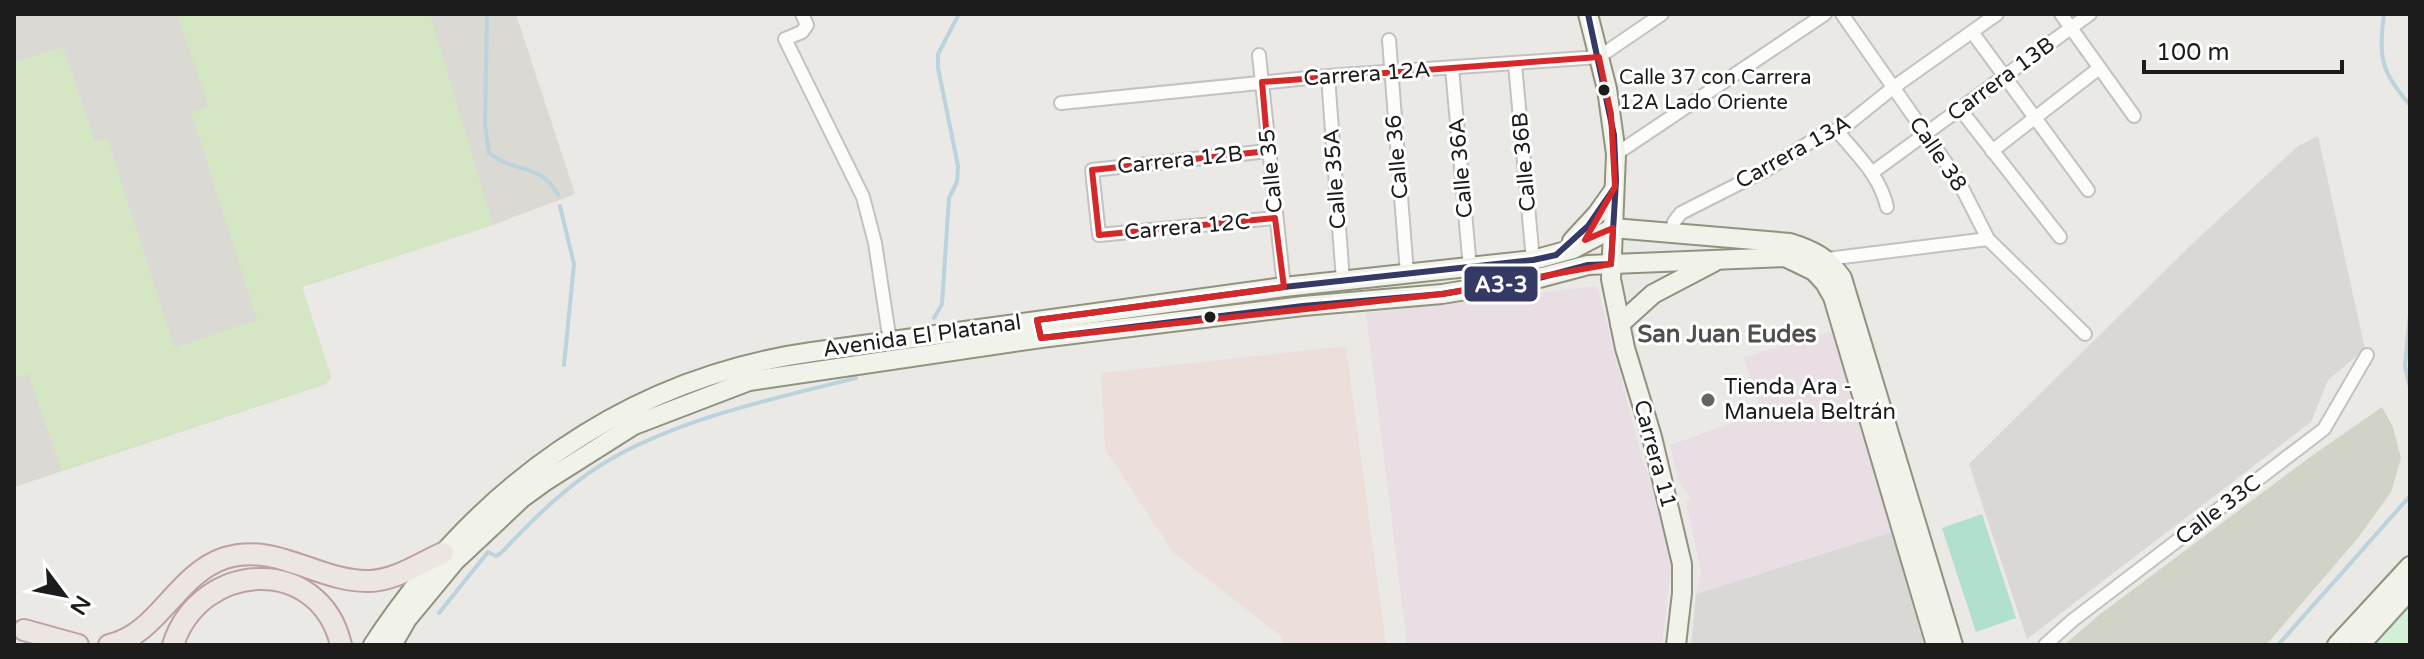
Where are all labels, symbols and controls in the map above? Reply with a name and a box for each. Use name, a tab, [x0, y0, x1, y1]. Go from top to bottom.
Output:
scale bar	[2144, 24, 2342, 74]
street label: Carrera 13B	[1942, 31, 2060, 127]
text: 100 m	[2156, 38, 2230, 67]
street label: Carrera 12A	[1303, 57, 1431, 91]
place label: Calle 37 con Carrera 12A Lado Oriente	[1619, 66, 1811, 115]
marker: Calle 37 con Carrera 12A Lado Oriente	[1596, 82, 1612, 98]
street label: Carrera 13A	[1731, 110, 1855, 194]
street label: Calle 36B	[1507, 111, 1541, 213]
street label: Calle 38	[1904, 112, 1972, 196]
street label: Calle 36	[1380, 114, 1414, 200]
street label: Calle 36A	[1444, 117, 1478, 219]
street label: Calle 35	[1254, 128, 1288, 214]
street label: Calle 35A	[1319, 128, 1351, 230]
street label: Carrera 12B	[1116, 140, 1244, 180]
street label: Carrera 12C	[1123, 209, 1251, 245]
line badge: A3-3	[1463, 265, 1539, 303]
text: A3-3	[1474, 272, 1528, 298]
street label: Avenida El Platanal	[821, 309, 1023, 363]
unlabelled marker	[1202, 309, 1218, 325]
district label: San Juan Eudes	[1637, 320, 1817, 349]
place label: Tienda Ara - Manuela Beltrán	[1724, 374, 1896, 425]
marker: Tienda Ara - Manuela Beltrán	[1699, 391, 1717, 409]
street label: Carrera 11	[1628, 397, 1682, 511]
street label: Calle 33C	[2170, 470, 2266, 550]
north arrow	[24, 555, 104, 635]
text: N	[64, 591, 96, 619]

